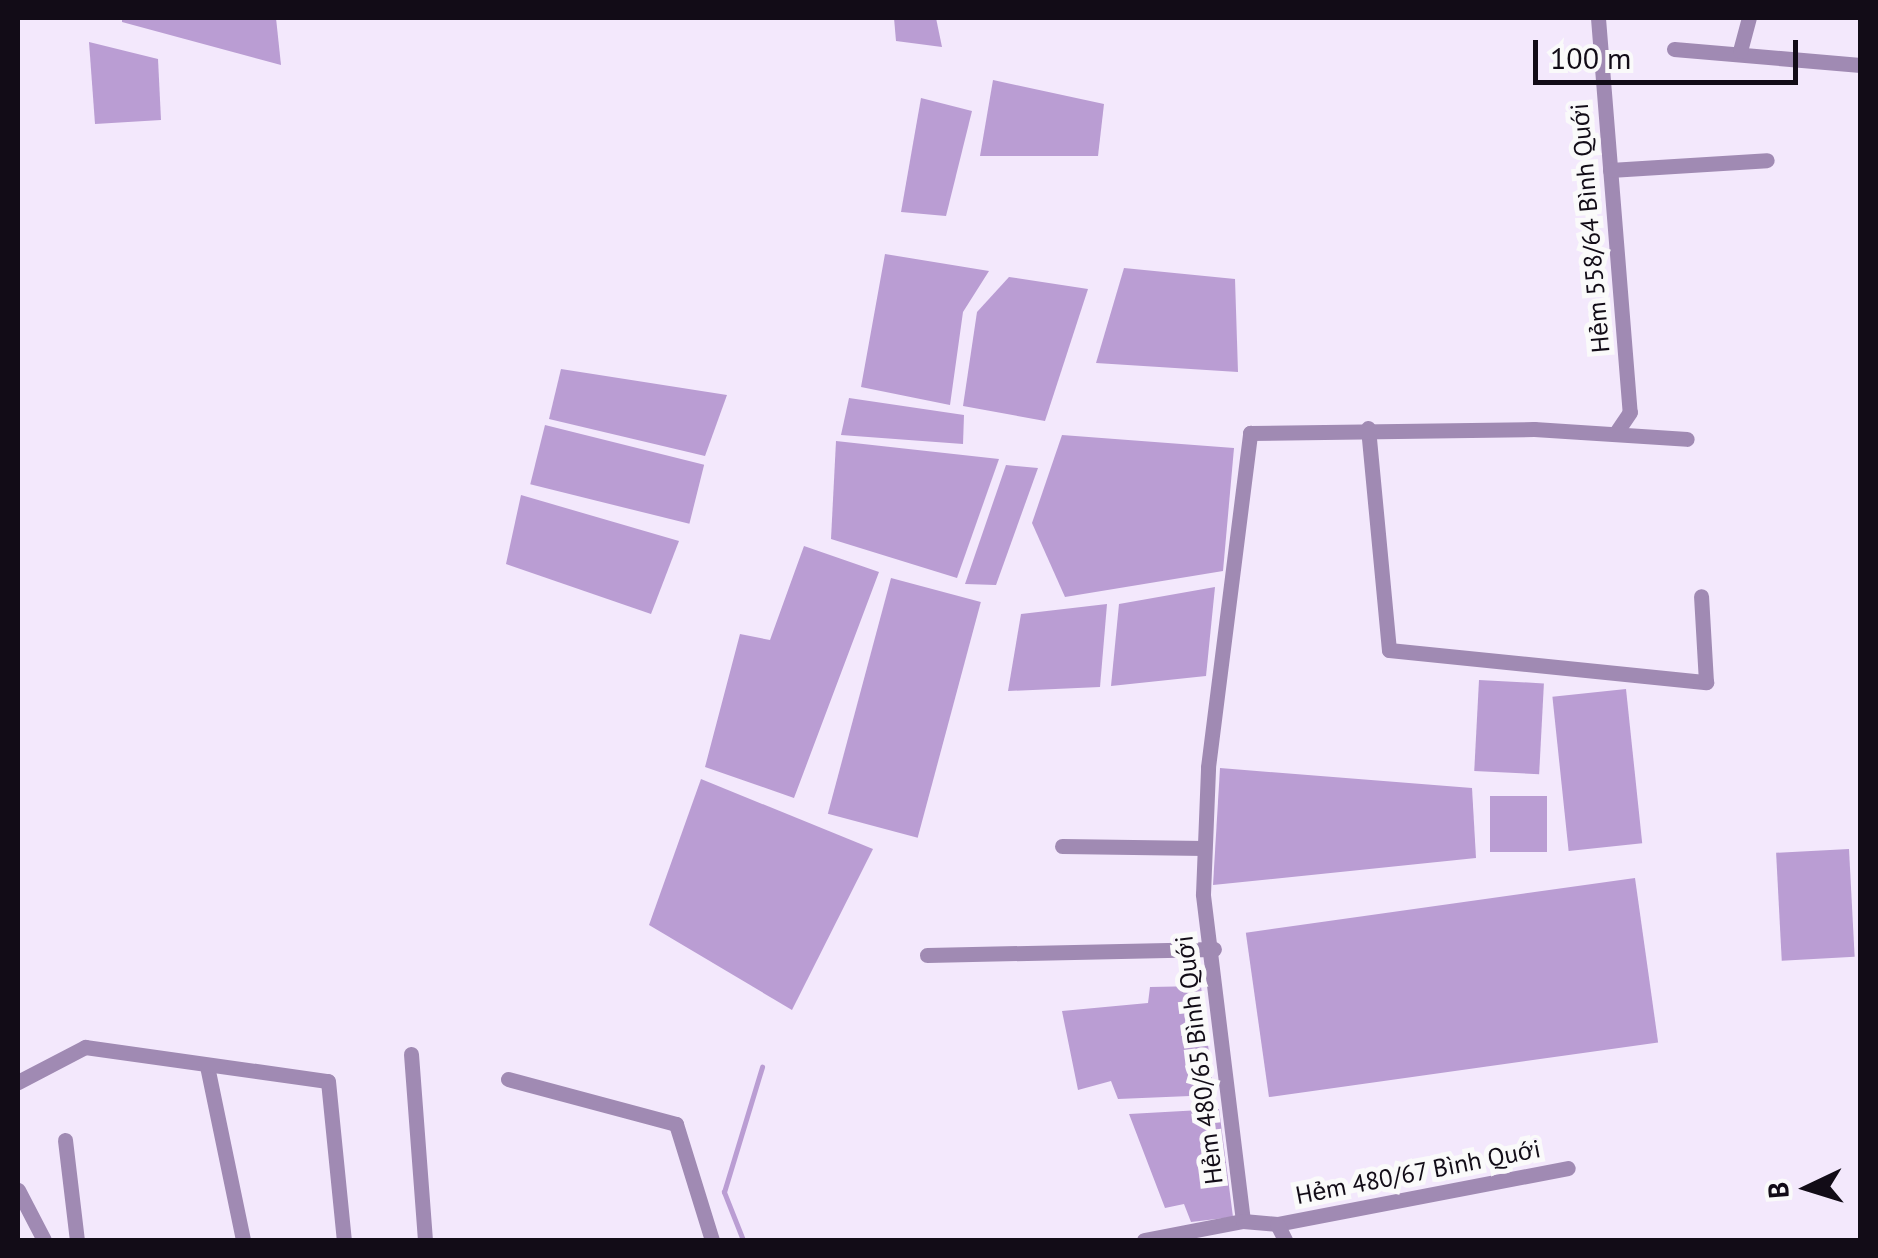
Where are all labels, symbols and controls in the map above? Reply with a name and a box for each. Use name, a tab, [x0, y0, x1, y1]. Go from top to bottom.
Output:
scale bar	[1538, 20, 1803, 82]
text: 100 m	[1550, 38, 1631, 77]
street label: Hẻm 558/64 Bình Quới	[1564, 102, 1616, 354]
street label: Hẻm 480/65 Bình Quới	[1169, 934, 1229, 1186]
street label: Hẻm 480/67 Bình Quới	[1292, 1133, 1544, 1211]
north arrow	[1758, 1138, 1858, 1238]
text: B	[1759, 1181, 1797, 1200]

